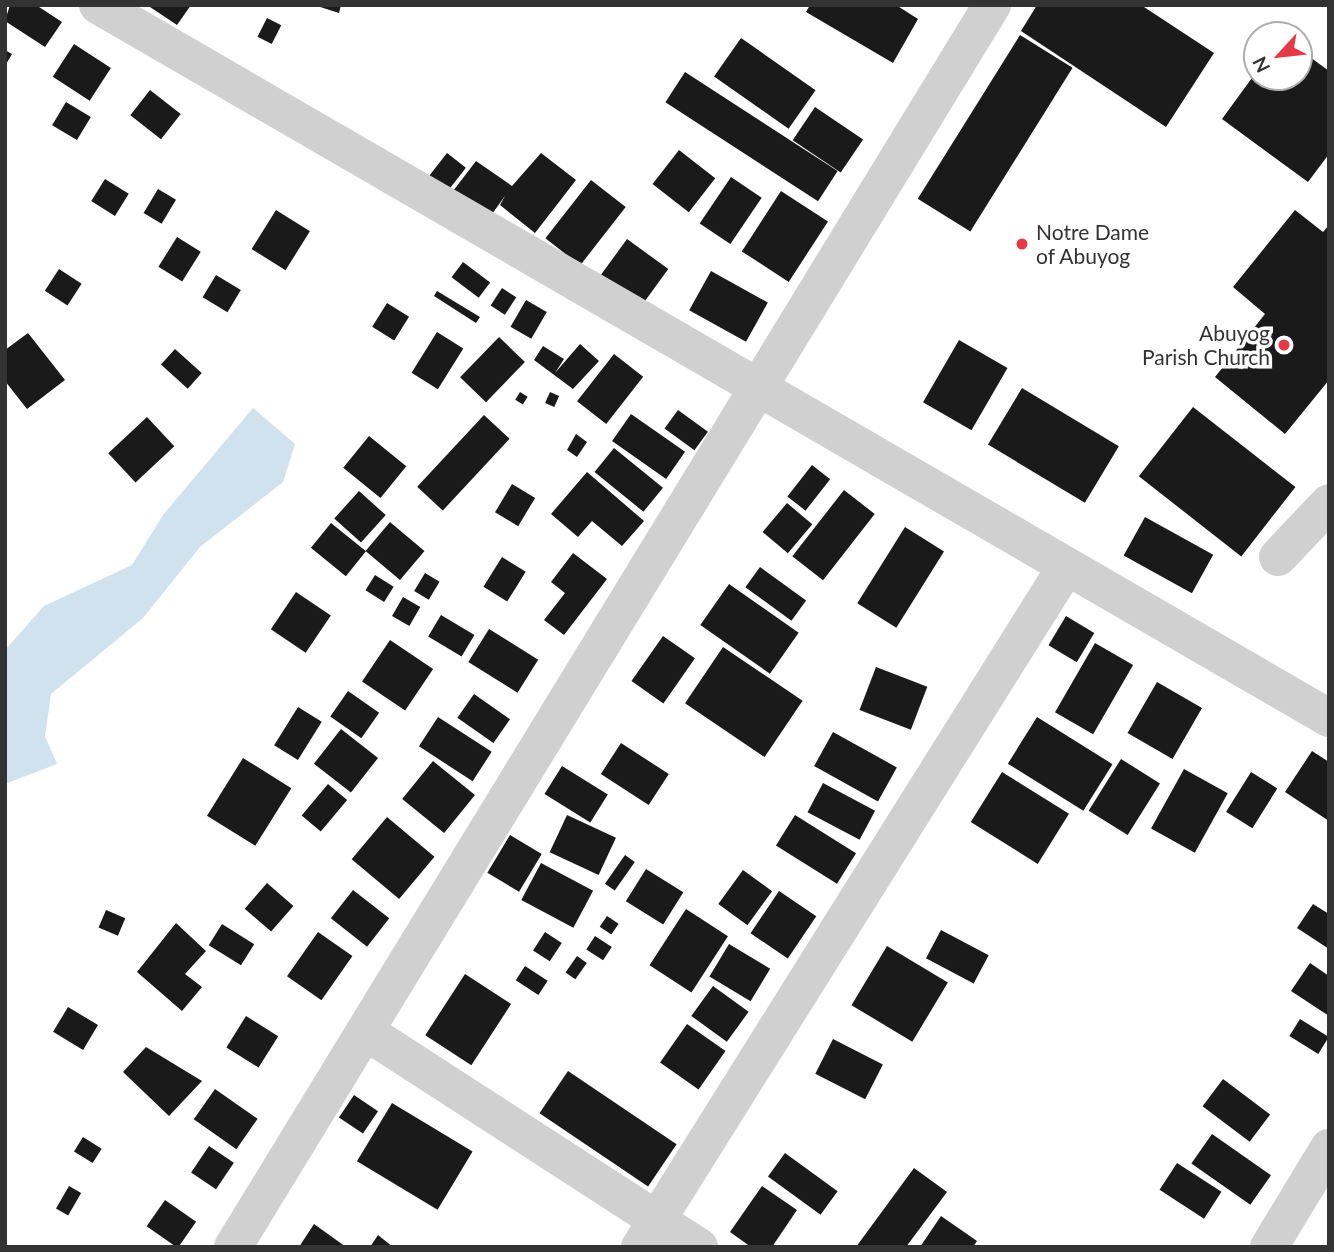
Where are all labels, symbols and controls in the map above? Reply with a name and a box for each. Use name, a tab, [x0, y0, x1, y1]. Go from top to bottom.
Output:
north arrow	[1243, 21, 1313, 91]
text: N	[1247, 53, 1274, 77]
place label: Notre Dame of Abuyog	[1036, 219, 1149, 269]
marker: Notre Dame of Abuyog	[1014, 236, 1030, 252]
place label: Abuyog Parish Church	[1142, 320, 1270, 370]
marker: Abuyog Parish Church	[1276, 337, 1292, 353]

